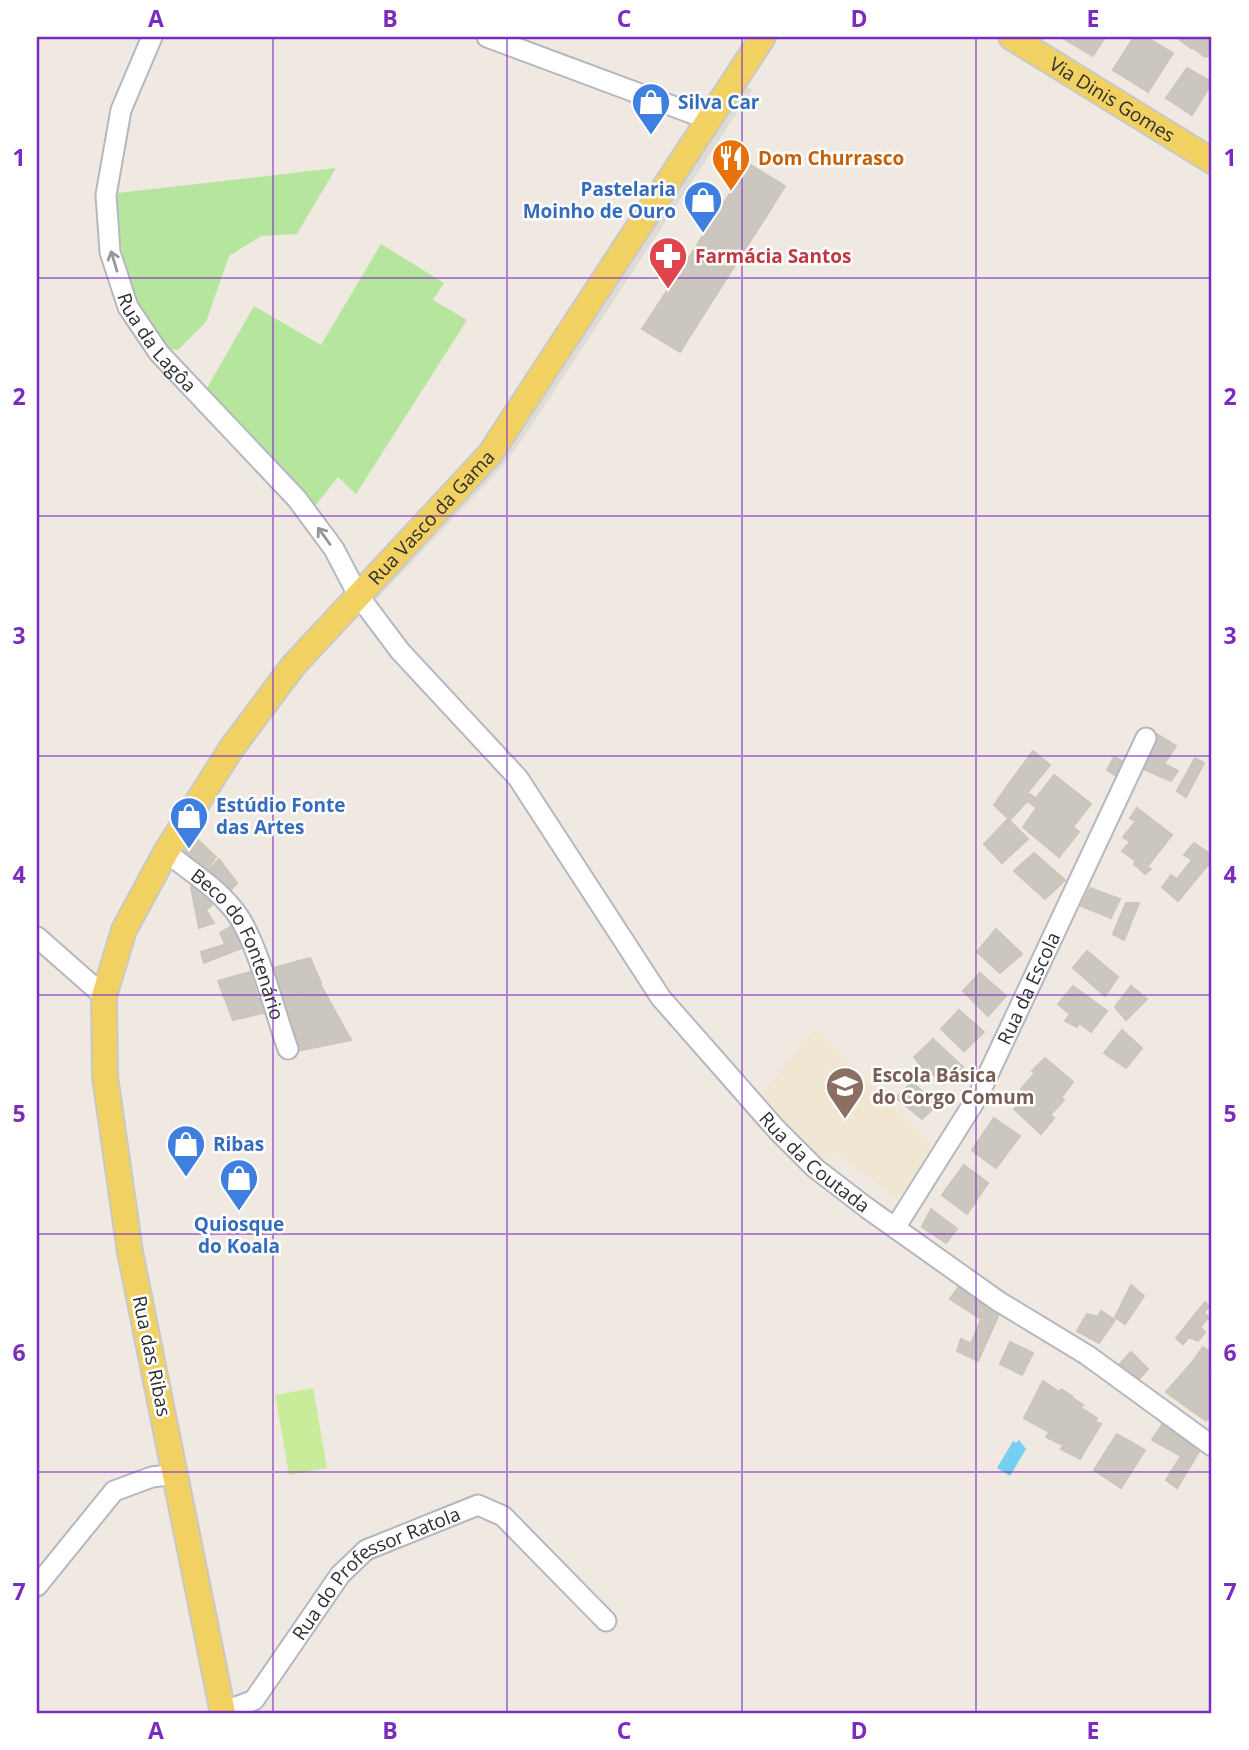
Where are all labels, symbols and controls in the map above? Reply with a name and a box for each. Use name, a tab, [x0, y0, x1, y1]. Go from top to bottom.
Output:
text: A	[148, 2, 164, 34]
text: B	[382, 2, 398, 34]
text: C	[617, 2, 631, 34]
text: D	[850, 2, 868, 34]
text: E	[1087, 2, 1099, 34]
street label: Via Dinis Gomes	[1044, 51, 1180, 148]
shop icon: Silva Car	[630, 81, 672, 136]
place label: Silva Car	[678, 89, 760, 115]
restaurant icon: Dom Churrasco	[710, 137, 752, 192]
text: 1	[12, 141, 26, 173]
text: 1	[1223, 141, 1237, 173]
place label: Dom Churrasco	[758, 145, 904, 171]
place label: Pastelaria Moinho de Ouro	[523, 176, 676, 224]
shop icon: Pastelaria Moinho de Ouro	[682, 179, 724, 234]
pharmacy icon: Farmácia Santos	[647, 235, 689, 290]
place label: Farmácia Santos	[695, 243, 852, 269]
one-way arrow	[106, 251, 119, 273]
street label: Rua da Lagôa	[111, 290, 202, 398]
text: 2	[12, 380, 26, 412]
text: 2	[1223, 380, 1237, 412]
street label: Rua Vasco da Gama	[362, 444, 500, 590]
one-way arrow	[317, 527, 331, 546]
text: 3	[12, 619, 26, 651]
text: 3	[1223, 619, 1237, 651]
place label: Estúdio Fonte das Artes	[216, 792, 346, 840]
shop icon: Estúdio Fonte das Artes	[168, 795, 210, 850]
text: 4	[12, 858, 26, 890]
text: 4	[1223, 858, 1237, 890]
street label: Beco do Fontenário	[186, 863, 291, 1023]
street label: Rua da Escola	[991, 928, 1066, 1049]
place label: Escola Básica do Corgo Comum	[872, 1062, 1034, 1110]
school or university icon: Escola Básica do Corgo Comum	[824, 1065, 866, 1120]
text: 5	[12, 1097, 26, 1129]
text: 5	[1223, 1097, 1237, 1129]
street label: Rua da Coutada	[753, 1106, 875, 1219]
shop icon: Ribas	[165, 1123, 207, 1178]
place label: Ribas	[213, 1131, 264, 1157]
shop icon: Quiosque do Koala	[218, 1157, 260, 1212]
place label: Quiosque do Koala	[194, 1211, 284, 1259]
street label: Rua das Ribas	[127, 1293, 177, 1419]
text: 6	[12, 1336, 26, 1368]
text: 6	[1223, 1336, 1237, 1368]
street label: Rua do Professor Ratola	[286, 1501, 464, 1645]
text: 7	[12, 1575, 26, 1607]
text: 7	[1223, 1575, 1237, 1607]
text: A	[148, 1714, 164, 1746]
text: B	[382, 1714, 398, 1746]
text: C	[617, 1714, 631, 1746]
text: D	[850, 1714, 868, 1746]
text: E	[1087, 1714, 1099, 1746]

